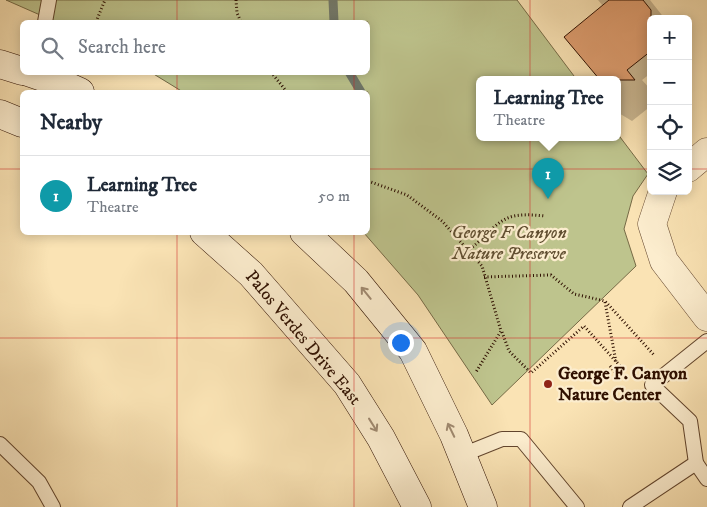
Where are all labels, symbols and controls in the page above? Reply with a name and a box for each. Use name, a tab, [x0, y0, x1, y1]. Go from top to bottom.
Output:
map controls	[647, 15, 692, 195]
button: +	[647, 15, 692, 60]
search box	[20, 20, 370, 75]
icon: search	[38, 34, 66, 62]
text: Search here	[78, 36, 166, 59]
button: −	[647, 60, 692, 105]
popup	[476, 76, 621, 141]
text: Learning Tree	[493, 87, 604, 110]
button: locate	[647, 105, 692, 150]
text: Nearby	[40, 110, 102, 136]
text: Theatre	[493, 110, 545, 130]
button: layers	[647, 150, 692, 195]
pin: 1	[532, 158, 564, 199]
text: Learning Tree	[87, 174, 197, 197]
text: 1	[53, 186, 59, 206]
text: 50 m	[318, 186, 350, 206]
text: Theatre	[87, 197, 139, 217]
park label: George F Canyon Nature Preserve	[451, 222, 567, 265]
street label: Palos Verdes Drive East	[240, 266, 366, 410]
one-way arrow	[360, 287, 371, 300]
your location	[388, 330, 414, 356]
place label: George F. Canyon Nature Center	[558, 363, 688, 406]
marker: George F. Canyon Nature Center	[542, 378, 554, 390]
one-way arrow	[368, 418, 378, 432]
one-way arrow	[446, 423, 455, 438]

